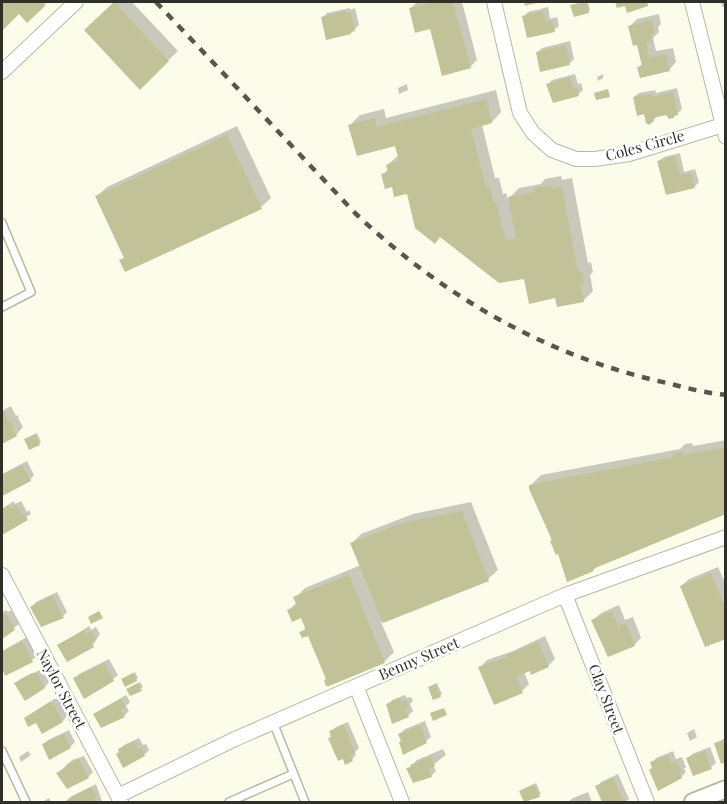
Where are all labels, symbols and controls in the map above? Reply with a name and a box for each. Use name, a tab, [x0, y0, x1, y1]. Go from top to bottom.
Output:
street label: Coles Circle	[603, 125, 686, 165]
street label: Benny Street	[375, 632, 463, 684]
street label: Naylor Street	[32, 645, 92, 732]
street label: Clay Street	[584, 661, 630, 737]

